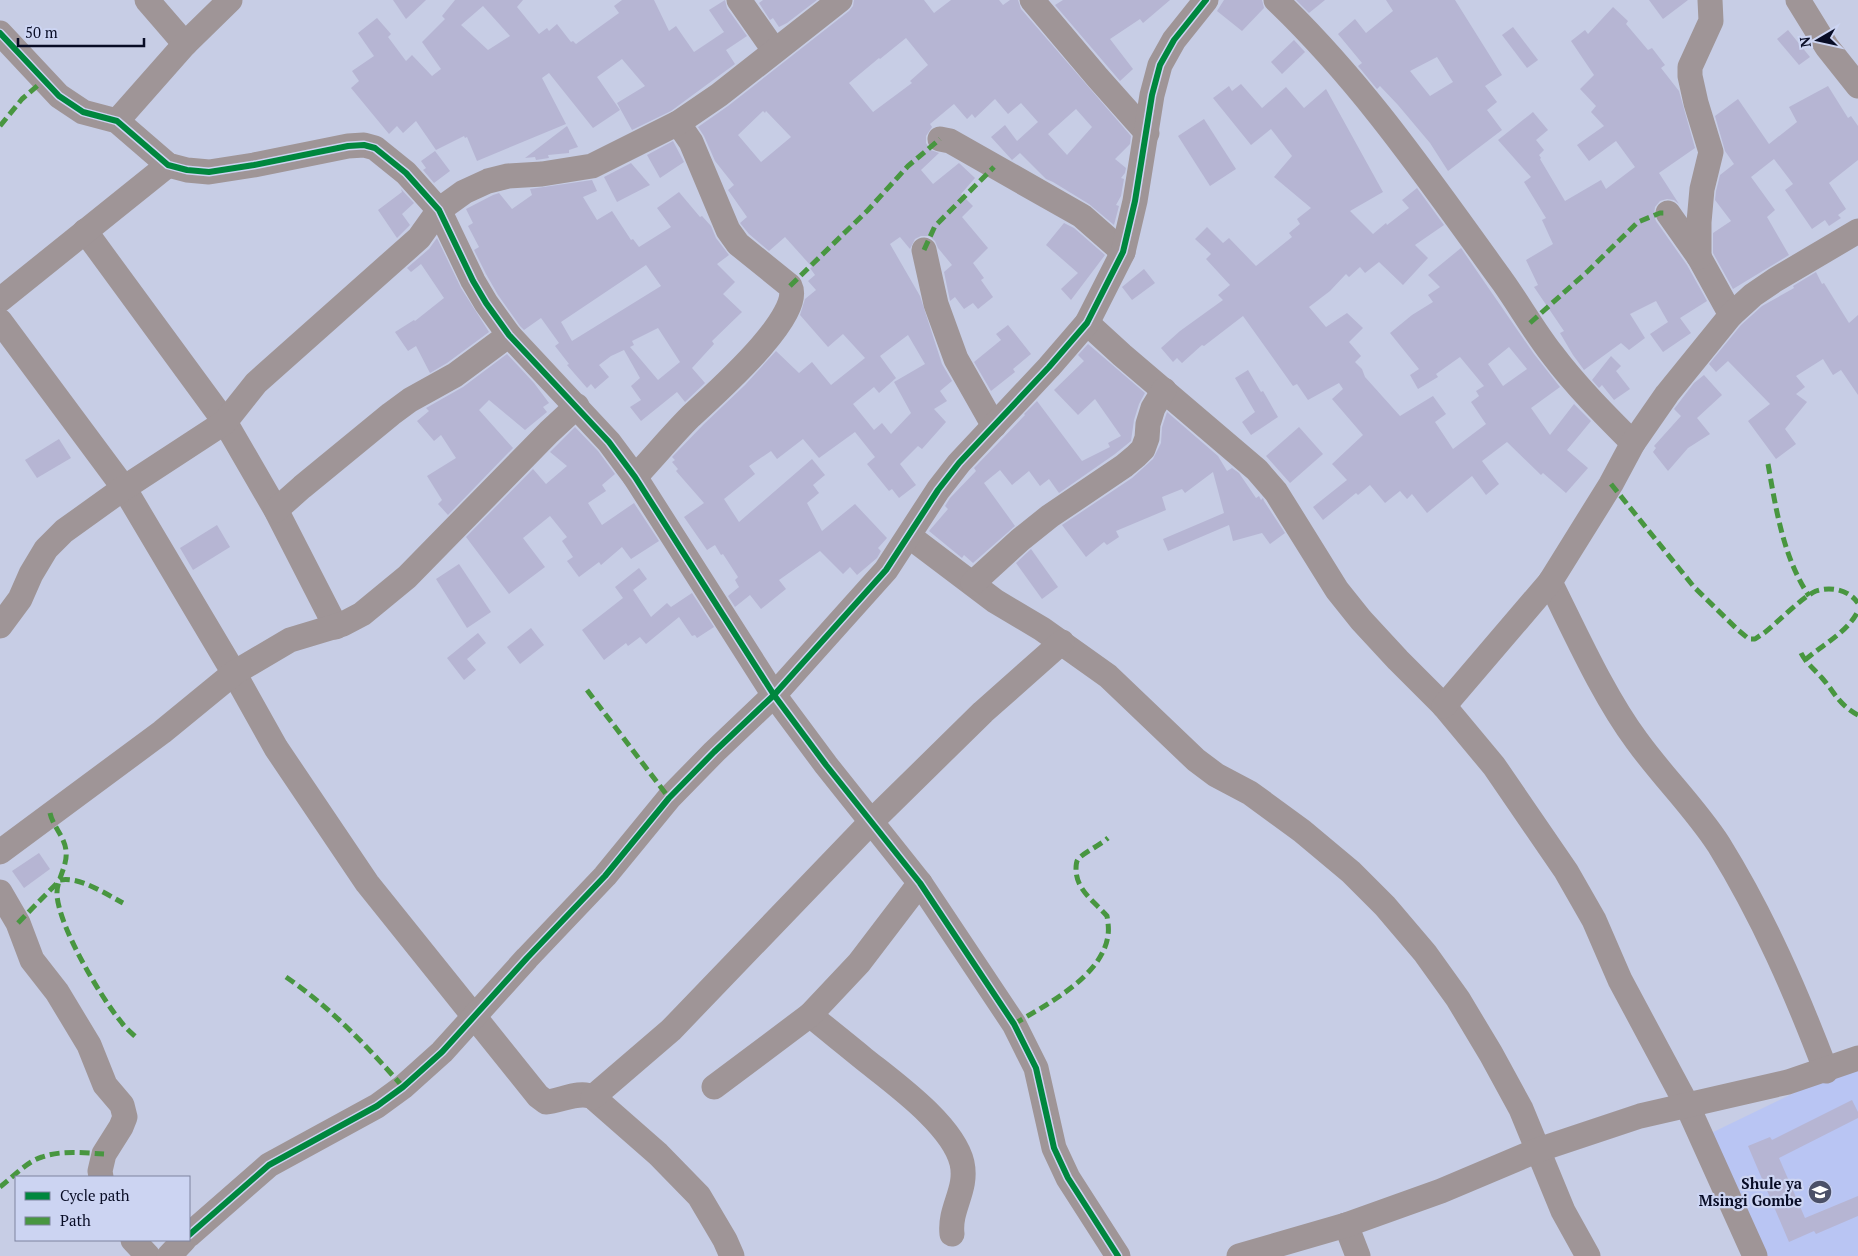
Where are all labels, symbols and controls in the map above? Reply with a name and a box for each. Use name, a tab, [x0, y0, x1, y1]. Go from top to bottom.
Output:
scale bar	[18, 15, 144, 47]
north arrow	[1793, 15, 1843, 65]
text: 50 m	[25, 22, 58, 42]
text: N	[1794, 35, 1815, 49]
place label: Shule ya Msingi Gombe	[1699, 1173, 1803, 1210]
legend	[15, 1176, 190, 1241]
school or university icon: Shule ya Msingi Gombe	[1807, 1179, 1833, 1205]
text: Cycle path	[60, 1185, 130, 1205]
text: Path	[60, 1210, 91, 1230]

